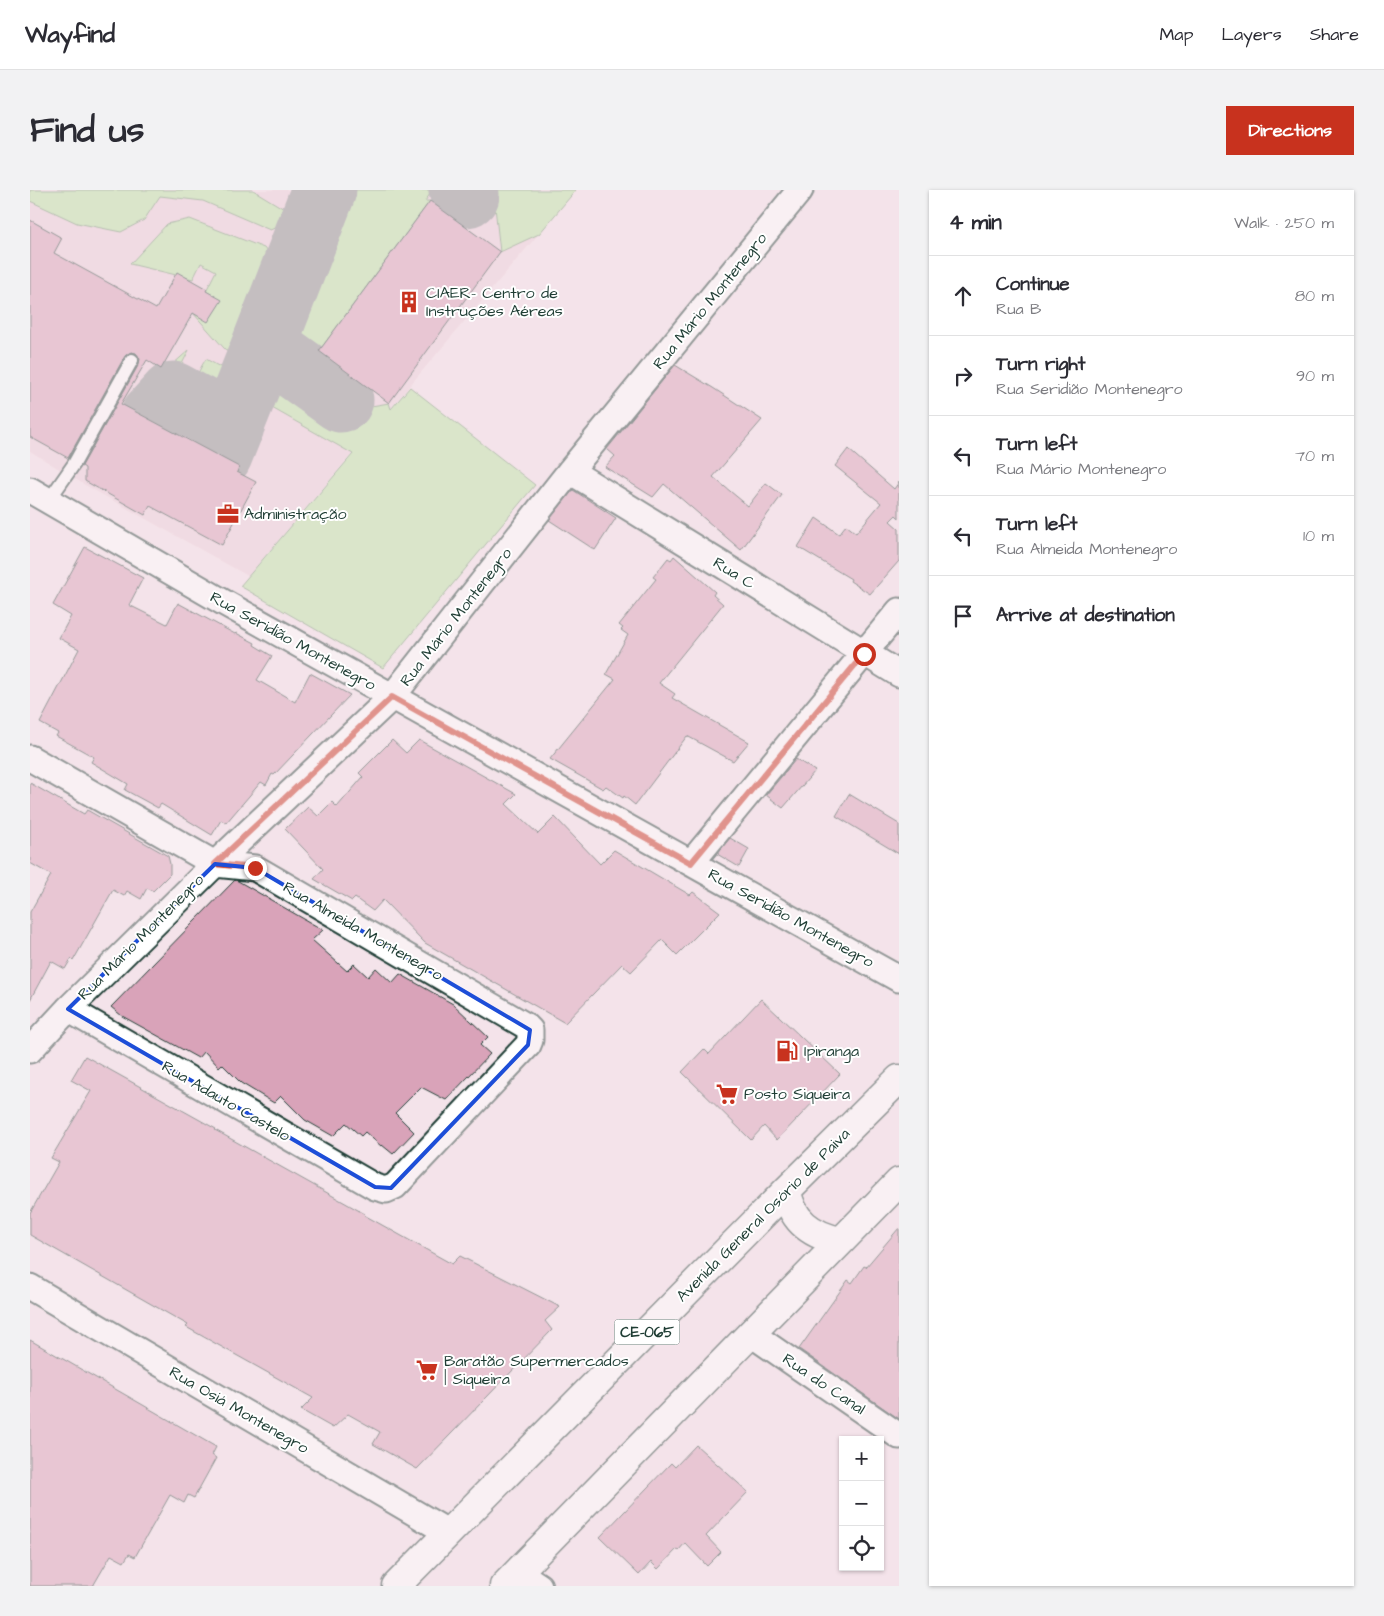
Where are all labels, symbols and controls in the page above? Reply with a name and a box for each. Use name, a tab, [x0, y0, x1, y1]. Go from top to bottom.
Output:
text: Wayfind	[25, 18, 115, 52]
text: Map	[1159, 22, 1193, 47]
text: Layers	[1221, 22, 1282, 47]
text: Share	[1310, 22, 1359, 47]
text: Find us	[30, 106, 144, 155]
button: Directions	[1226, 106, 1354, 155]
text: 4 min	[949, 208, 1002, 237]
text: Walk · 250 m	[1234, 212, 1334, 234]
street label: Rua Mário Montenegro	[648, 228, 773, 375]
text: Continue	[996, 271, 1070, 298]
place label: CIAER- Centro de Instruções Aéreas	[426, 282, 563, 322]
icon: ahead	[949, 282, 977, 310]
text: 80 m	[1295, 285, 1334, 307]
building icon: CIAER- Centro de Instruções Aéreas	[396, 289, 422, 315]
text: Rua B	[996, 298, 1041, 320]
text: Turn right	[996, 351, 1085, 378]
icon: right	[949, 362, 977, 390]
text: 90 m	[1296, 365, 1334, 387]
text: Rua Seridião Montenegro	[996, 378, 1183, 400]
text: Turn left	[996, 431, 1077, 458]
icon: left	[949, 442, 977, 470]
text: 70 m	[1295, 445, 1334, 467]
text: Rua Mário Montenegro	[996, 458, 1166, 480]
office icon: Administração	[215, 501, 241, 527]
place label: Administração	[244, 503, 346, 525]
text: Turn left	[996, 511, 1077, 538]
icon: left	[949, 522, 977, 550]
text: 10 m	[1303, 525, 1334, 547]
text: Rua Almeida Montenegro	[996, 538, 1177, 560]
street label: Rua Mário Montenegro	[395, 543, 518, 691]
street label: Rua C	[709, 552, 759, 594]
street label: Rua Seridião Montenegro	[206, 586, 380, 697]
icon: arrive	[949, 602, 977, 630]
text: Arrive at destination	[996, 602, 1175, 629]
route start	[853, 643, 876, 666]
route end	[244, 857, 267, 880]
street label: Rua Seridião Montenegro	[704, 863, 878, 974]
street label: Rua Mário Montenegro	[73, 869, 210, 1006]
street label: Rua Almeida Montenegro	[279, 876, 447, 987]
fuel station icon: Ipiranga	[774, 1038, 800, 1064]
place label: Ipiranga	[804, 1040, 859, 1063]
street label: Rua Adauto Castelo	[158, 1055, 294, 1147]
supermarket icon: Posto Siqueira	[714, 1081, 740, 1107]
place label: Posto Siqueira	[744, 1083, 850, 1105]
street label: Avenida General Osório de Paiva	[671, 1123, 855, 1307]
road number: CE-065	[614, 1320, 680, 1344]
street label: Rua do Canal	[778, 1348, 870, 1420]
place label: Baratão Supermercados | Siqueira	[444, 1350, 629, 1390]
supermarket icon: Baratão Supermercados | Siqueira	[414, 1357, 440, 1383]
street label: Rua Osiá Montenegro	[165, 1361, 313, 1460]
map controls	[839, 1436, 884, 1571]
button: +	[839, 1436, 884, 1481]
button: −	[839, 1481, 884, 1526]
button: locate	[839, 1526, 884, 1571]

